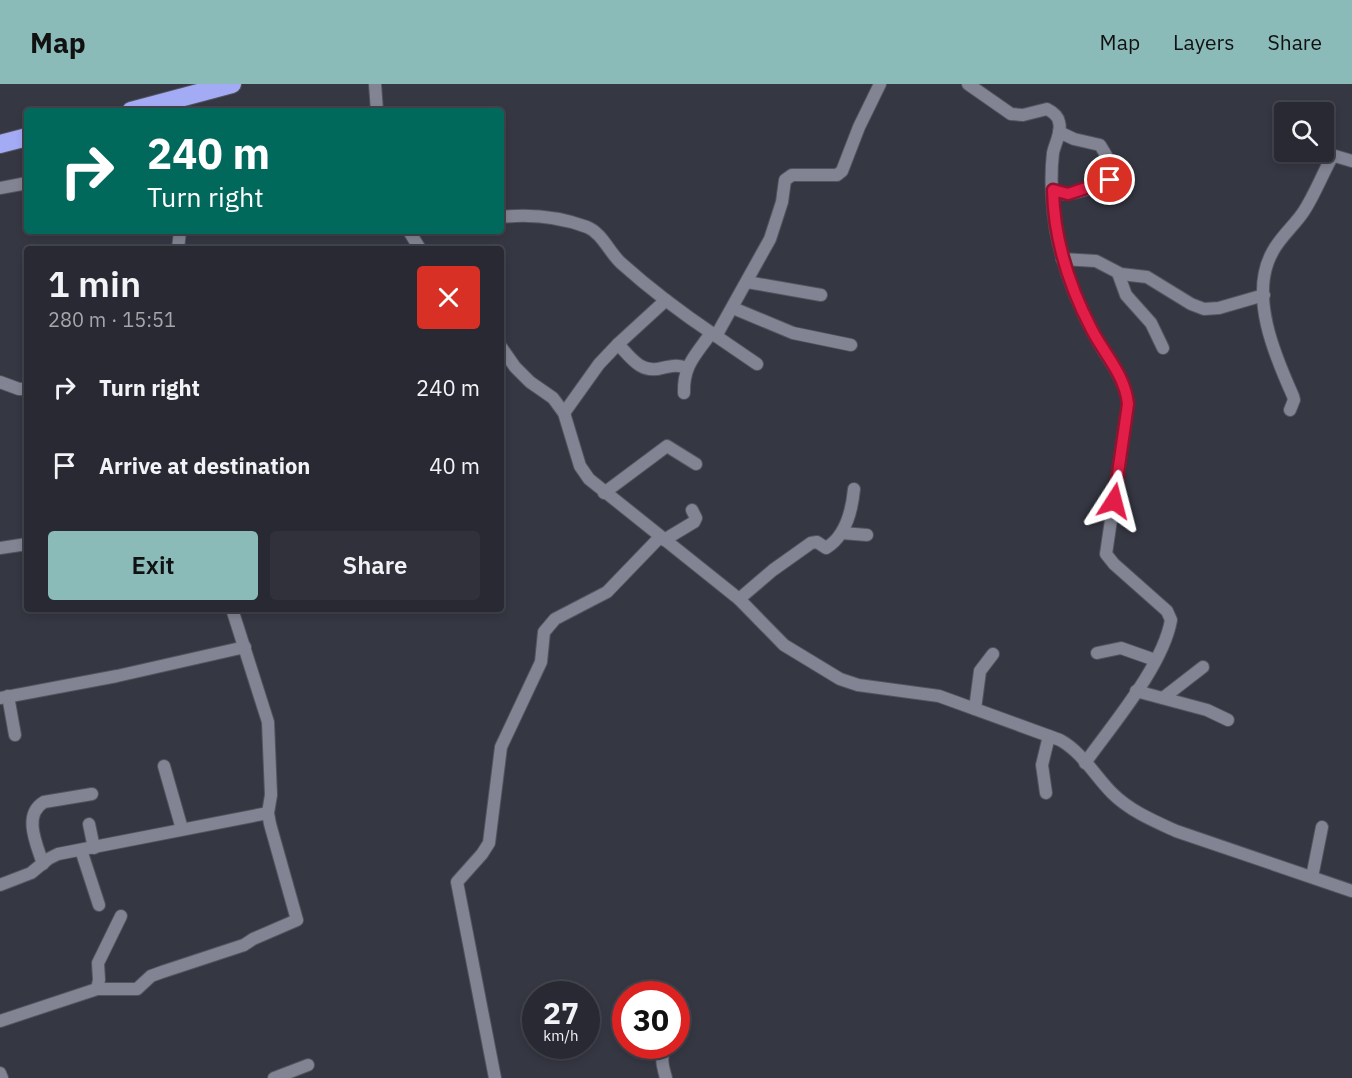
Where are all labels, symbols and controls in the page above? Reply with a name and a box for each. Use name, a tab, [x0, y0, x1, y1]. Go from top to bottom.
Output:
text: Map	[30, 24, 86, 61]
text: Map	[1100, 28, 1140, 56]
text: Layers	[1173, 28, 1235, 56]
text: Share	[1268, 28, 1322, 56]
map controls	[1274, 102, 1334, 162]
button: search	[1274, 102, 1334, 162]
text: 240 m	[147, 126, 270, 181]
icon: right	[48, 132, 126, 210]
pin	[1084, 154, 1135, 205]
icon: arrive	[1093, 163, 1126, 196]
text: Turn right	[147, 179, 264, 214]
text: 1 min	[48, 260, 141, 307]
button: close	[417, 266, 480, 329]
text: 280 m · 15:51	[48, 306, 176, 333]
icon: right	[48, 371, 81, 404]
text: Turn right	[99, 373, 200, 402]
text: 240 m	[416, 373, 480, 402]
icon: arrive	[48, 449, 81, 482]
text: Arrive at destination	[99, 451, 310, 480]
text: 40 m	[429, 451, 480, 480]
position arrow	[1082, 469, 1146, 533]
button: Exit	[48, 531, 258, 600]
button: Share	[270, 531, 480, 600]
speed limit sign: 30	[612, 981, 690, 1059]
text: 27	[543, 993, 579, 1032]
text: km/h	[543, 1026, 579, 1045]

